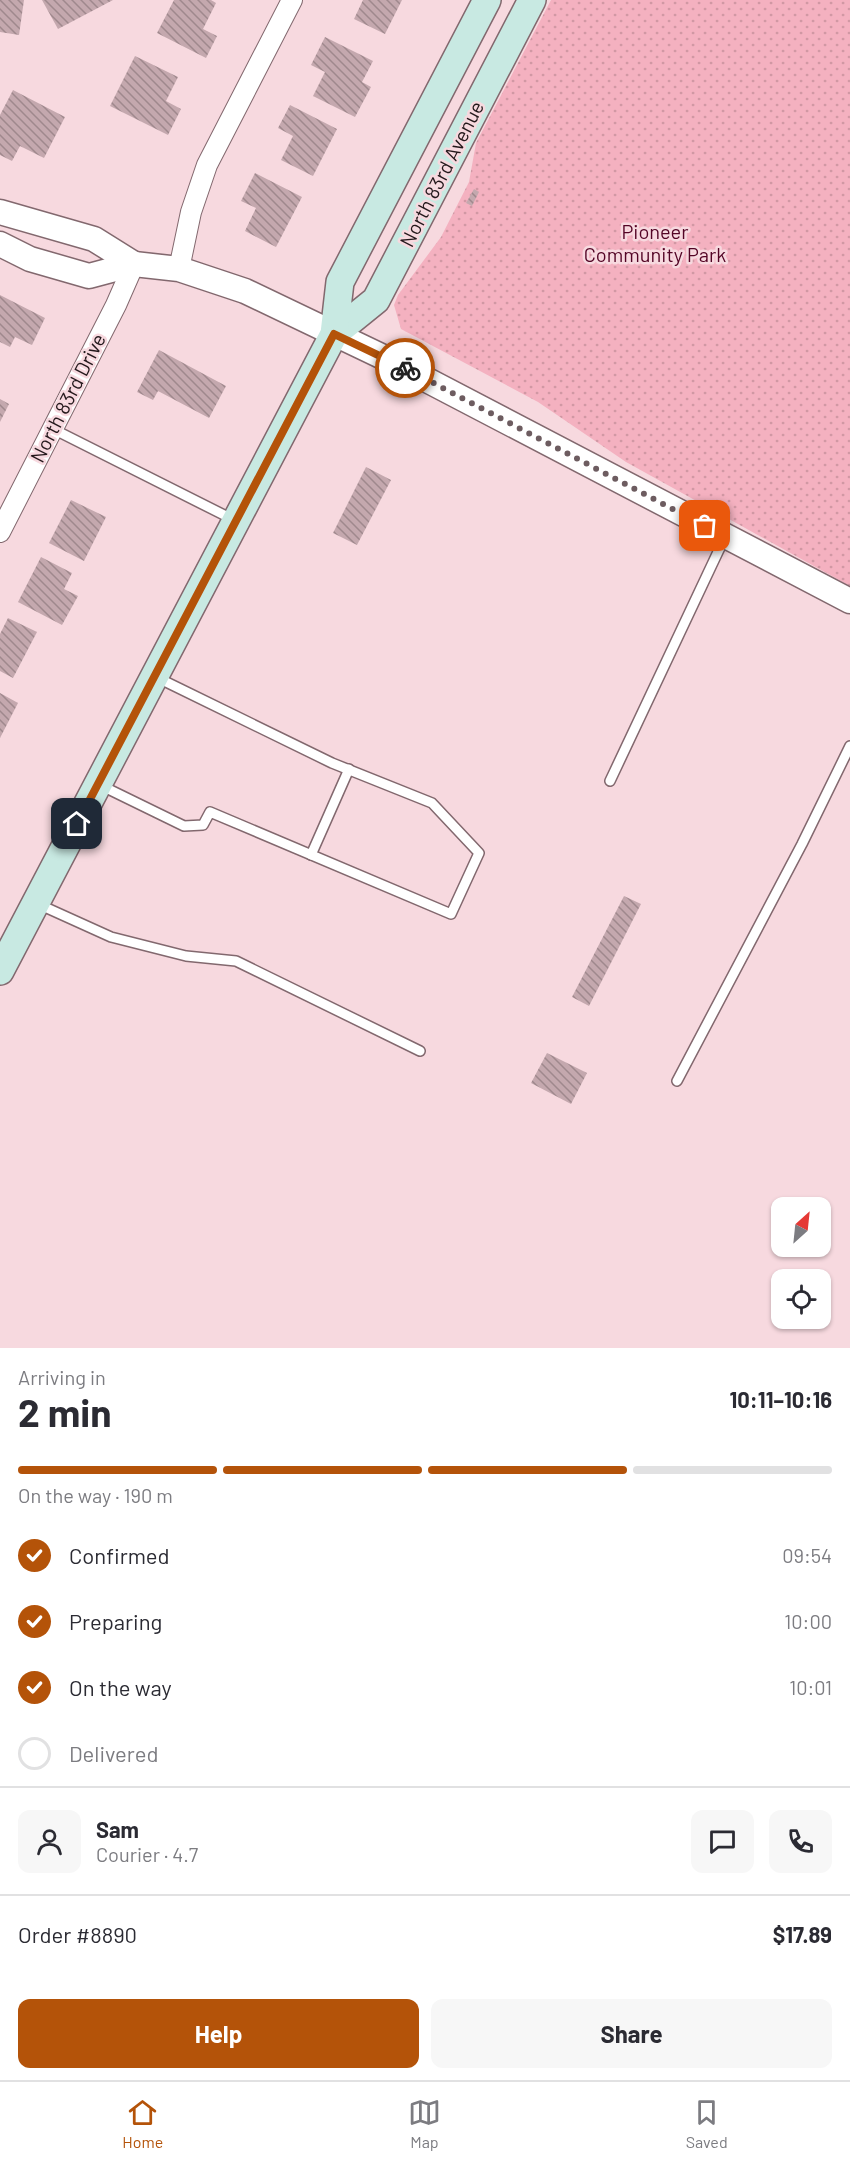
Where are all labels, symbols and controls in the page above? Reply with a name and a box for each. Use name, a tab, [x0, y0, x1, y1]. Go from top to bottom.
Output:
street label: North 83rd Avenue	[394, 97, 488, 250]
park label: Pioneer Community Park	[584, 219, 726, 266]
street label: North 83rd Drive	[24, 329, 110, 466]
courier	[375, 338, 435, 398]
icon: bike	[389, 352, 422, 385]
pin	[679, 500, 730, 551]
icon: bag	[688, 509, 721, 542]
pin	[51, 798, 102, 849]
icon: home	[60, 807, 93, 840]
north arrow	[771, 1197, 831, 1257]
map controls	[771, 1197, 831, 1329]
button: locate	[771, 1269, 831, 1329]
text: Arriving in	[18, 1365, 106, 1389]
text: 10:11–10:16	[730, 1386, 832, 1412]
text: 2 min	[18, 1388, 111, 1435]
text: On the way · 190 m	[18, 1483, 173, 1507]
icon: check	[18, 1539, 51, 1572]
text: Confirmed	[69, 1542, 169, 1568]
text: 09:54	[782, 1543, 832, 1567]
icon: check	[18, 1605, 51, 1638]
text: Preparing	[69, 1608, 162, 1634]
text: 10:00	[784, 1609, 832, 1633]
icon: check	[18, 1671, 51, 1704]
text: On the way	[69, 1674, 172, 1700]
text: 10:01	[789, 1675, 832, 1699]
text: Delivered	[69, 1740, 158, 1766]
button: person	[18, 1810, 81, 1873]
button: chat	[691, 1810, 754, 1873]
button: phone	[769, 1810, 832, 1873]
text: Sam	[96, 1816, 139, 1842]
text: Courier · 4.7	[96, 1842, 198, 1866]
text: Order #8890	[18, 1921, 137, 1947]
text: $17.89	[773, 1921, 832, 1947]
button: Help	[18, 1999, 419, 2068]
button: Share	[431, 1999, 832, 2068]
tab: Home	[122, 2096, 163, 2151]
tab: Map	[408, 2096, 441, 2151]
tab: Saved	[686, 2096, 728, 2151]

